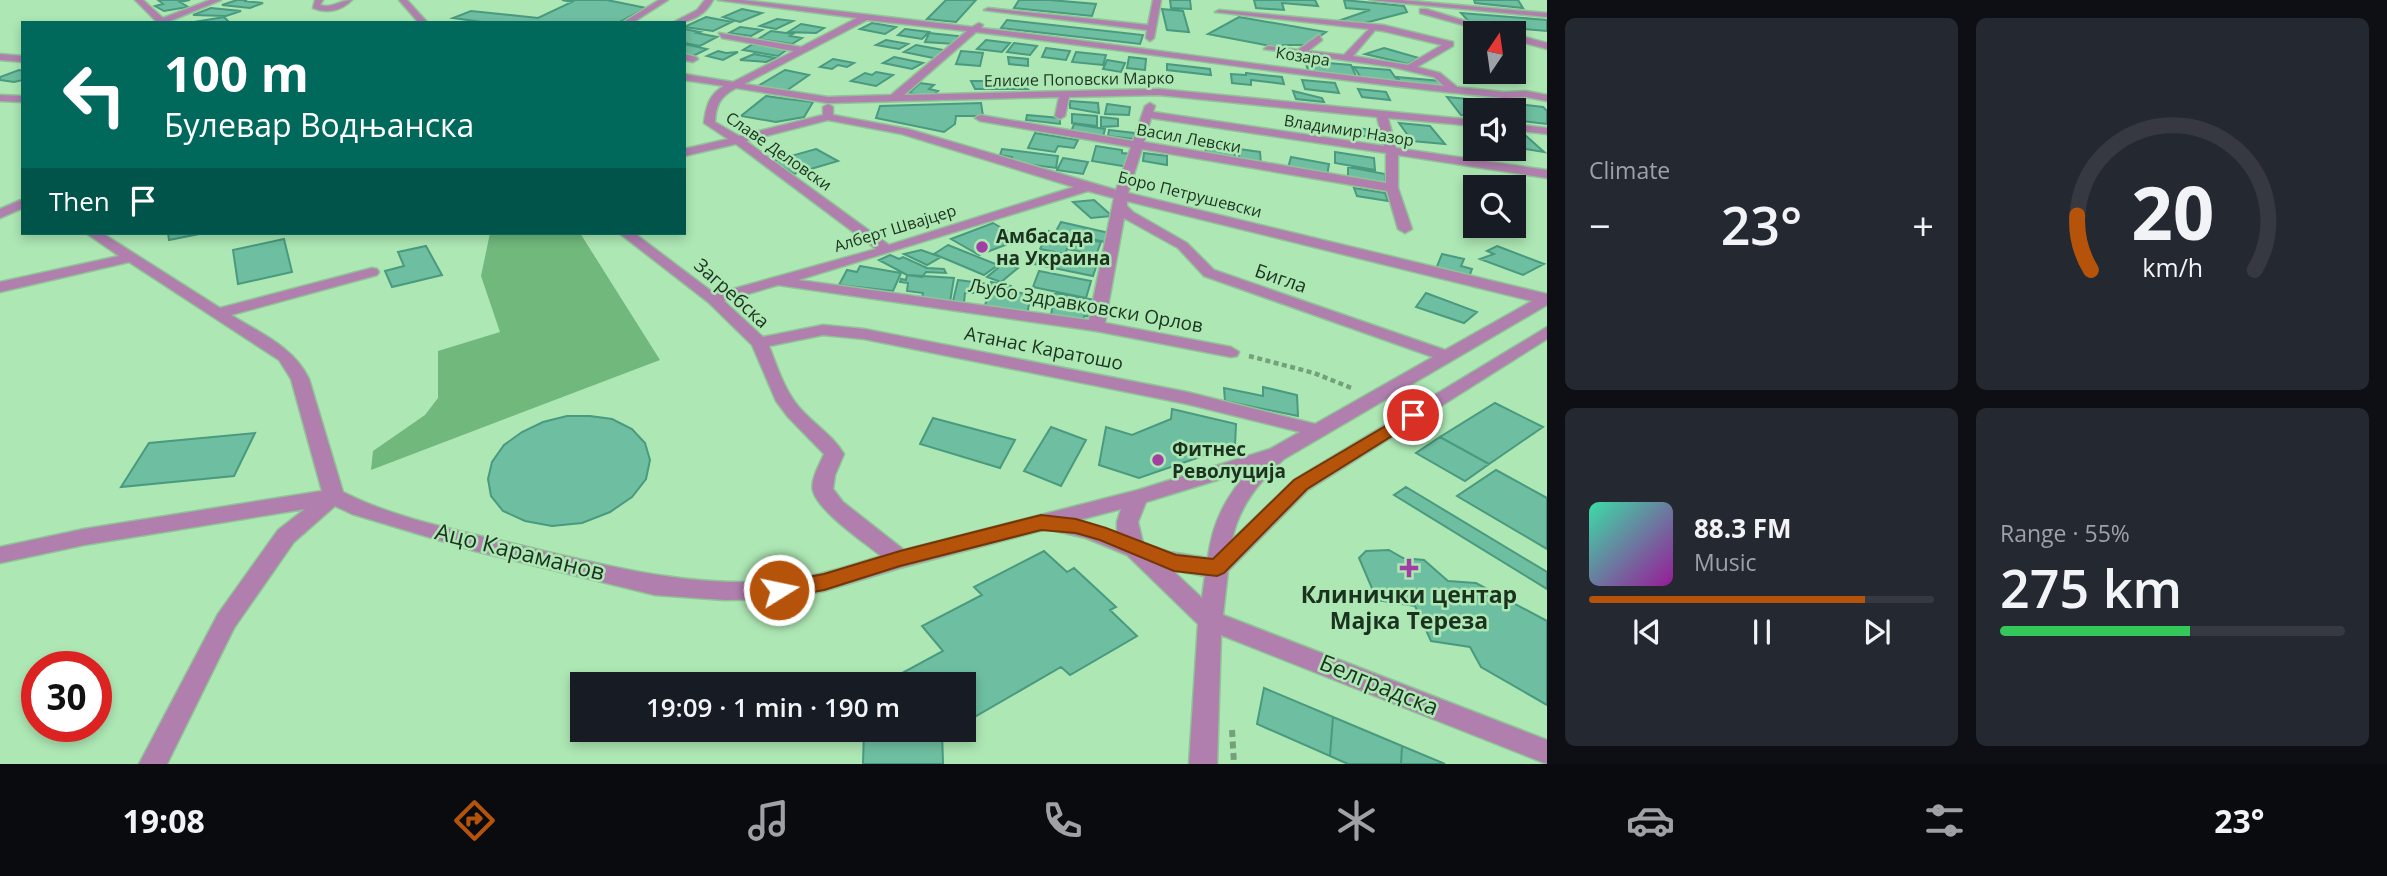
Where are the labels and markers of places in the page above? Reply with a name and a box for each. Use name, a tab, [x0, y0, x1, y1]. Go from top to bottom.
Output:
place label: Амбасада на Украина	[996, 223, 1111, 271]
marker: Амбасада на Украина	[974, 239, 990, 255]
pin	[1383, 385, 1443, 445]
place label: Фитнес Револуција	[1172, 436, 1286, 484]
marker: Фитнес Револуција	[1150, 452, 1166, 468]
marker: Клинички центар Мајка Тереза	[1399, 558, 1419, 578]
place label: Клинички центар Мајка Тереза	[1301, 578, 1517, 636]

